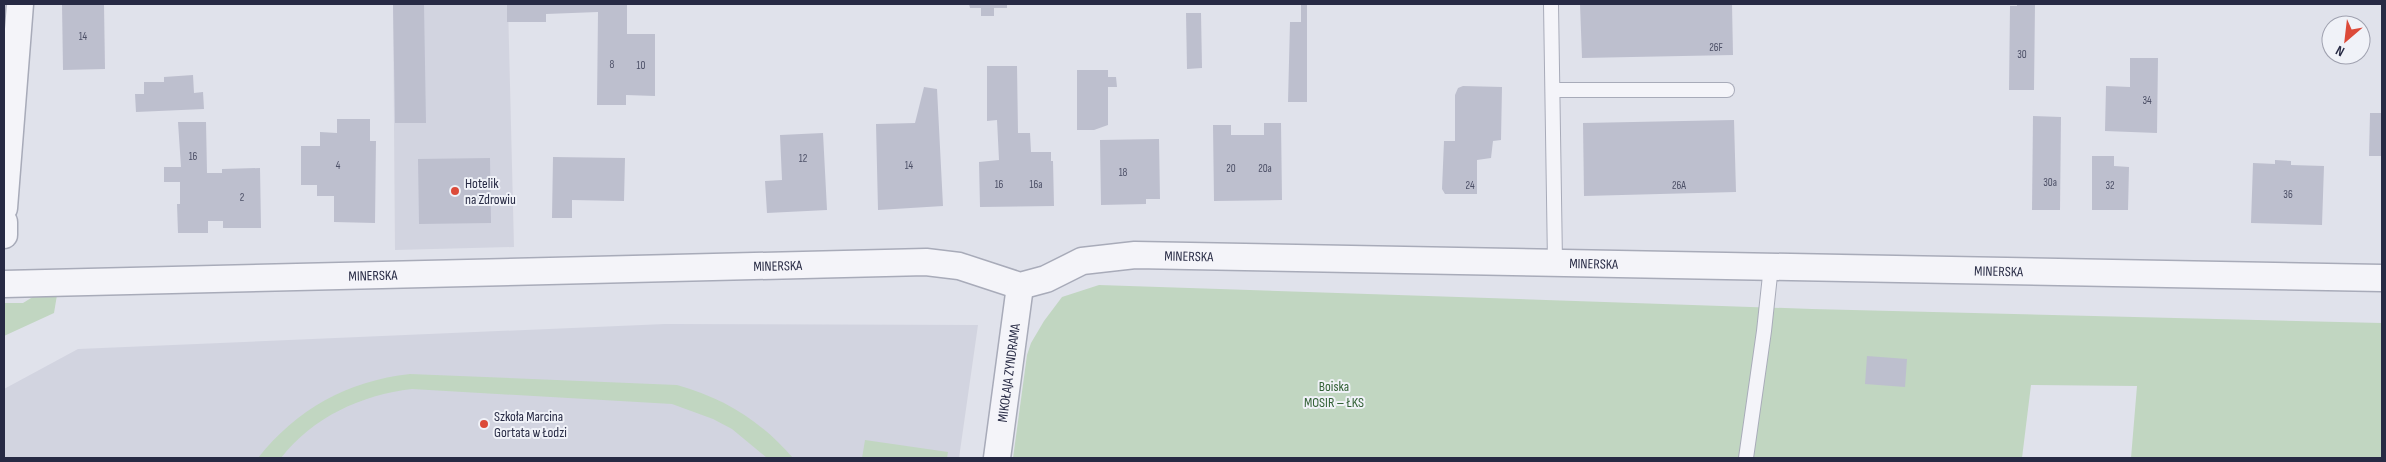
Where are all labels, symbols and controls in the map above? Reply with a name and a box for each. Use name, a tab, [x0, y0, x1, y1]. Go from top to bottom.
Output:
north arrow	[2321, 15, 2371, 65]
house number: 14	[79, 30, 88, 43]
house number: 26F	[1709, 41, 1723, 54]
text: N	[2333, 42, 2347, 60]
house number: 30	[2017, 48, 2027, 61]
house number: 8	[610, 58, 615, 71]
house number: 10	[637, 59, 645, 72]
house number: 34	[2142, 94, 2152, 107]
house number: 16	[189, 150, 198, 163]
house number: 12	[799, 152, 808, 165]
house number: 4	[336, 159, 341, 172]
house number: 14	[905, 159, 914, 172]
house number: 20	[1226, 162, 1236, 175]
house number: 20a	[1258, 162, 1272, 175]
house number: 18	[1119, 166, 1128, 179]
place label: Hotelik na Zdrowiu	[465, 175, 516, 208]
house number: 30a	[2043, 176, 2057, 189]
house number: 16	[995, 178, 1004, 191]
house number: 16a	[1030, 178, 1042, 191]
house number: 24	[1465, 179, 1475, 192]
house number: 26A	[1672, 179, 1686, 192]
house number: 32	[2105, 179, 2115, 192]
marker: Hotelik na Zdrowiu	[449, 185, 461, 197]
house number: 36	[2283, 188, 2293, 201]
house number: 2	[240, 191, 245, 204]
street label: MINERSKA	[1164, 248, 1214, 265]
street label: MINERSKA	[1569, 255, 1619, 273]
street label: MINERSKA	[753, 257, 803, 275]
street label: MINERSKA	[1974, 262, 2024, 280]
street label: MINERSKA	[348, 267, 399, 285]
street label: MIKOŁAJA ZYNDRAMA	[994, 321, 1024, 423]
park label: Boiska MOSIR – ŁKS	[1304, 378, 1364, 411]
place label: Szkoła Marcina Gortata w Łodzi	[494, 408, 567, 441]
marker: Szkoła Marcina Gortata w Łodzi	[478, 418, 490, 430]

